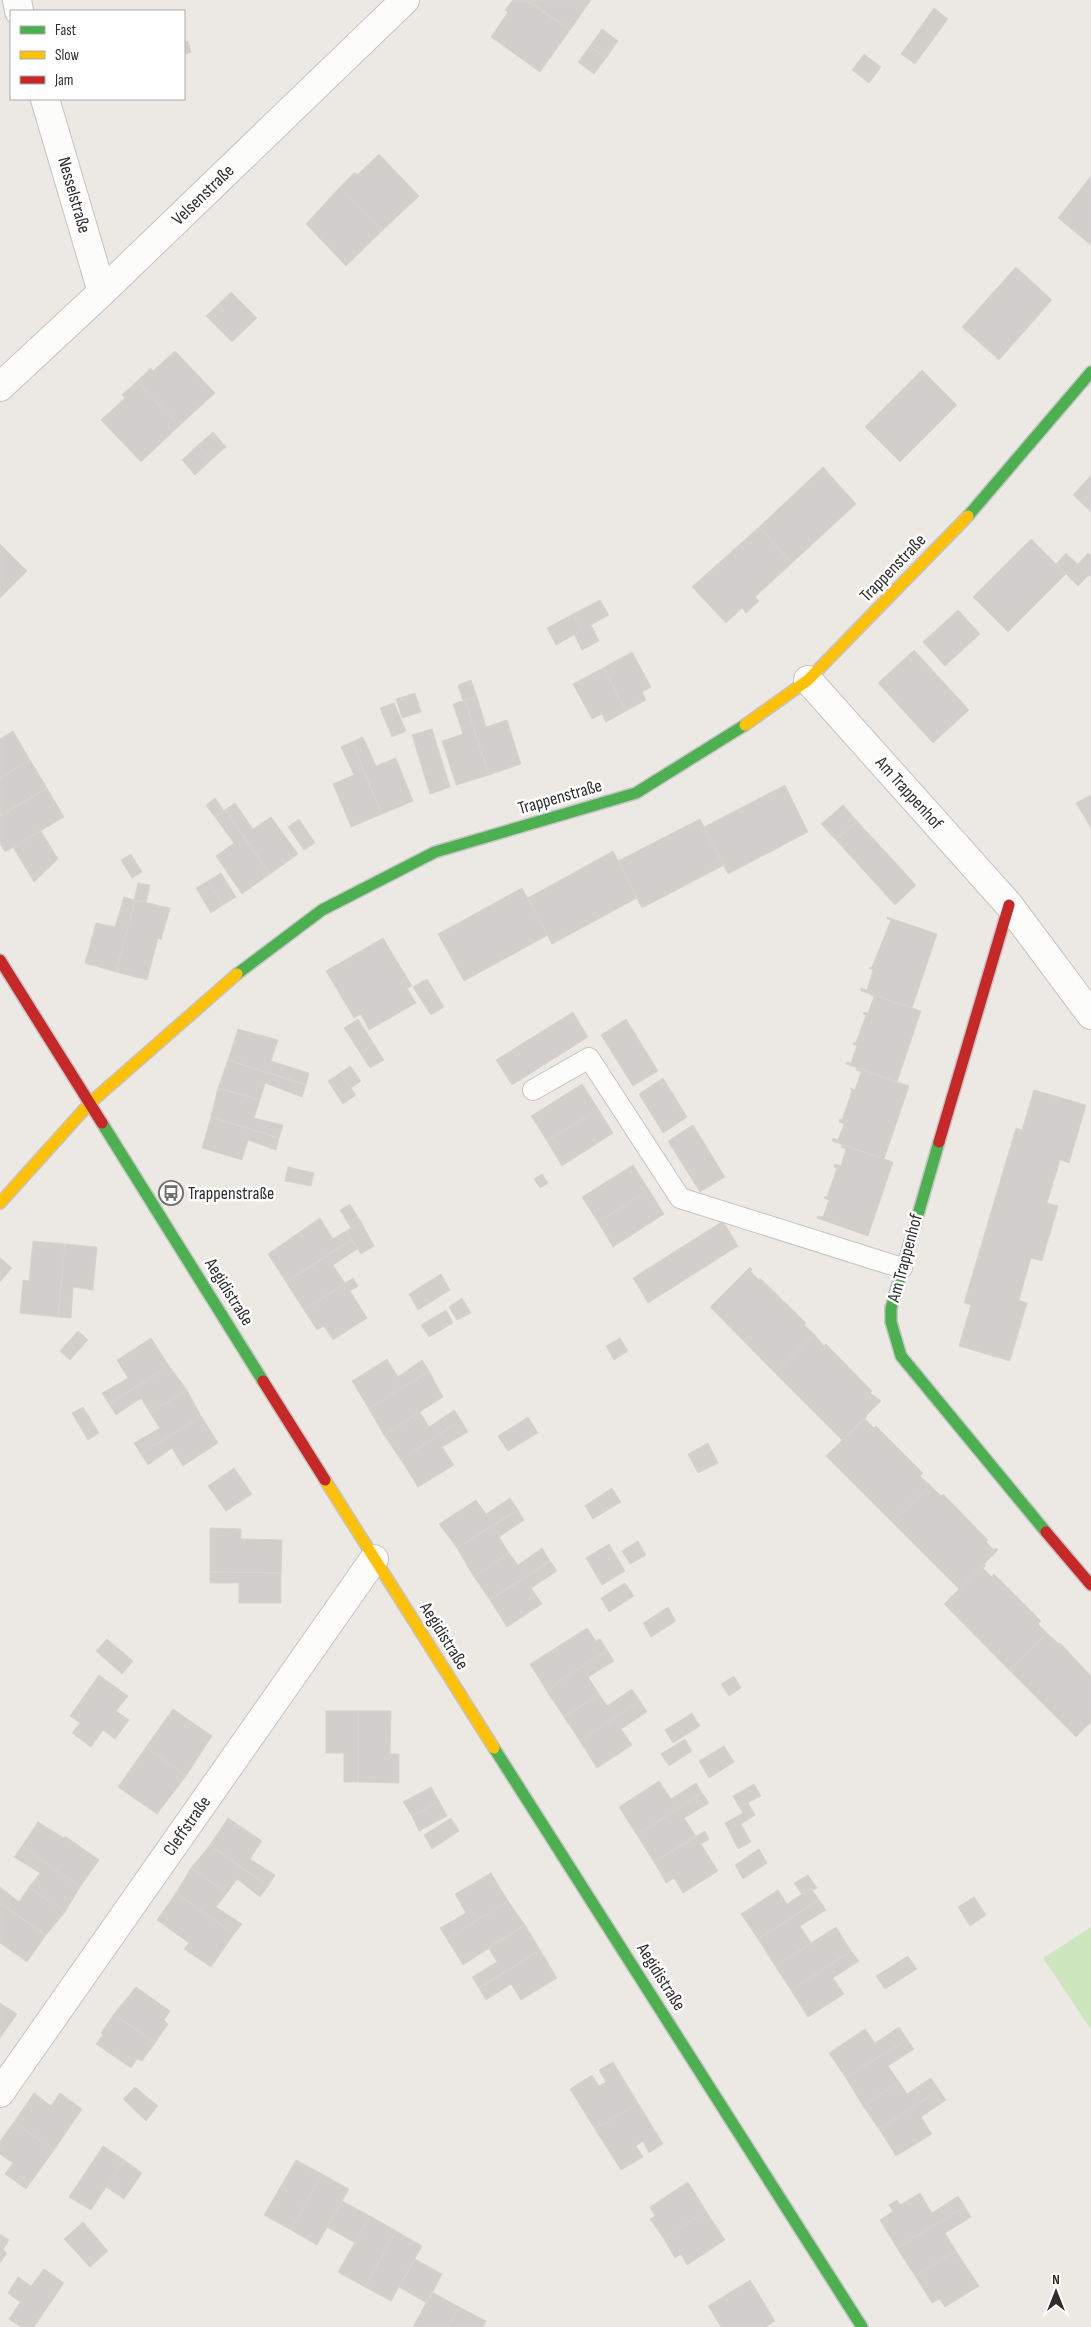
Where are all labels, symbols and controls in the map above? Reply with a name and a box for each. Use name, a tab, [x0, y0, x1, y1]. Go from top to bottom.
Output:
legend	[10, 10, 185, 100]
text: Fast	[55, 21, 77, 40]
text: Slow	[55, 46, 79, 65]
text: Jam	[54, 71, 73, 90]
street label: Nesselstraße	[53, 154, 95, 236]
street label: Velsenstraße	[168, 160, 238, 230]
street label: Trappenstraße	[856, 530, 930, 606]
street label: Am Trappenhof	[870, 752, 948, 834]
street label: Trappenstraße	[516, 775, 604, 819]
bus stop icon: Trappenstraße	[158, 1180, 184, 1206]
place label: Trappenstraße	[188, 1183, 274, 1204]
street label: Am Trappenhof	[883, 1211, 927, 1305]
street label: Aegidistraße	[200, 1254, 258, 1329]
street label: Aegidistraße	[415, 1598, 473, 1673]
street label: Cleffstraße	[159, 1792, 215, 1860]
street label: Aegidistraße	[632, 1939, 690, 2014]
north arrow	[1031, 2267, 1081, 2317]
text: N	[1052, 2271, 1060, 2288]

